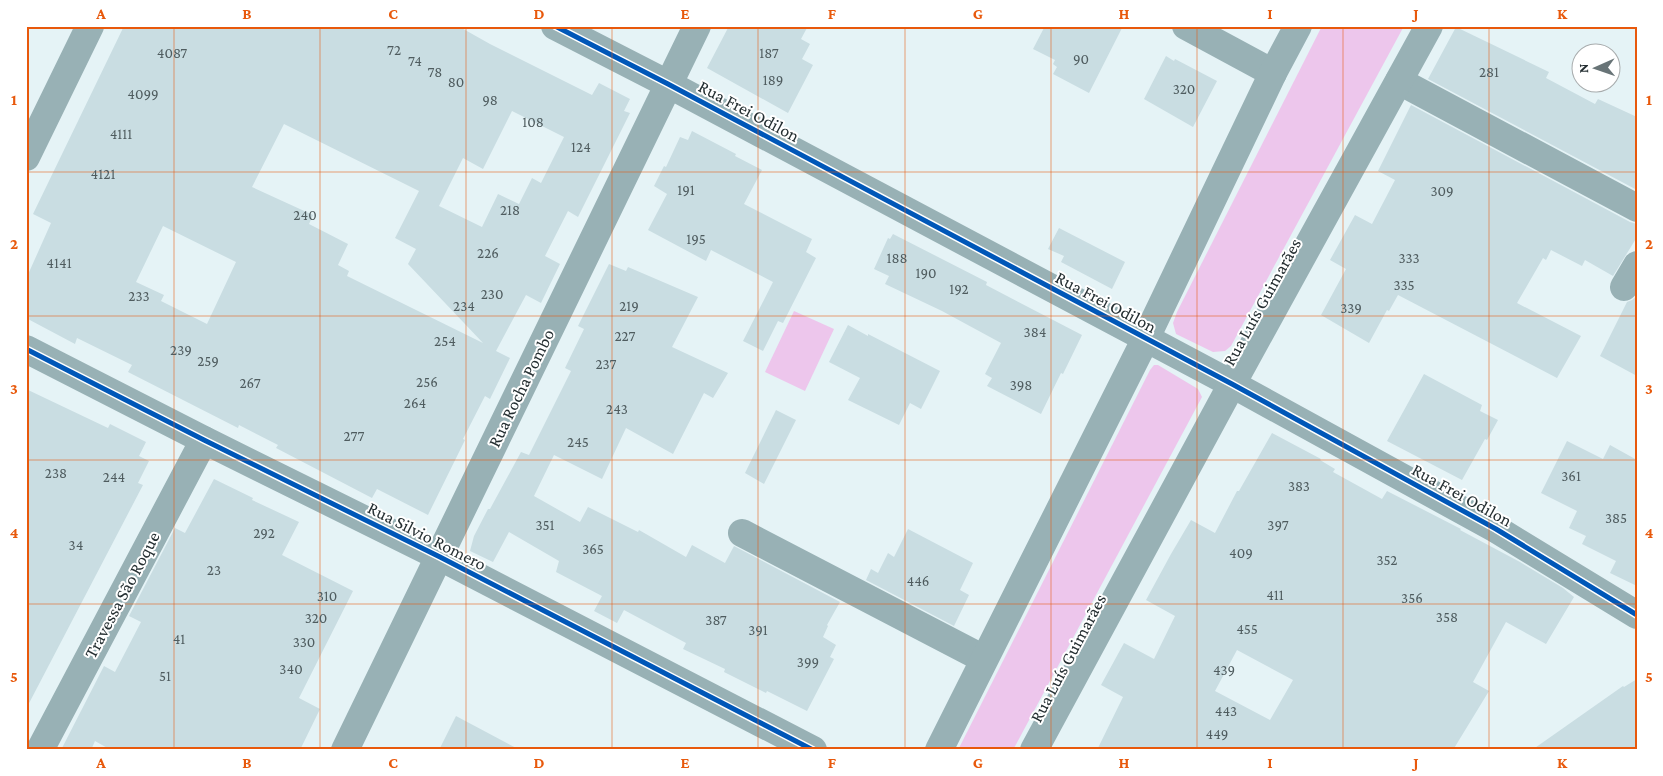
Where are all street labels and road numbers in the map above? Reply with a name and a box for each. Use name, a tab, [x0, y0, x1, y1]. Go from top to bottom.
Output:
street label: Rua Frei Odilon	[695, 76, 803, 146]
street label: Rua Luís Guimarães	[1219, 235, 1305, 369]
street label: Rua Frei Odilon	[1052, 267, 1160, 337]
street label: Rua Rocha Pombo	[484, 326, 558, 450]
street label: Rua Frei Odilon	[1408, 459, 1516, 531]
street label: Rua Silvio Romero	[364, 498, 490, 575]
street label: Travessa São Roque	[80, 528, 164, 662]
street label: Rua Luís Guimarães	[1026, 590, 1110, 726]

